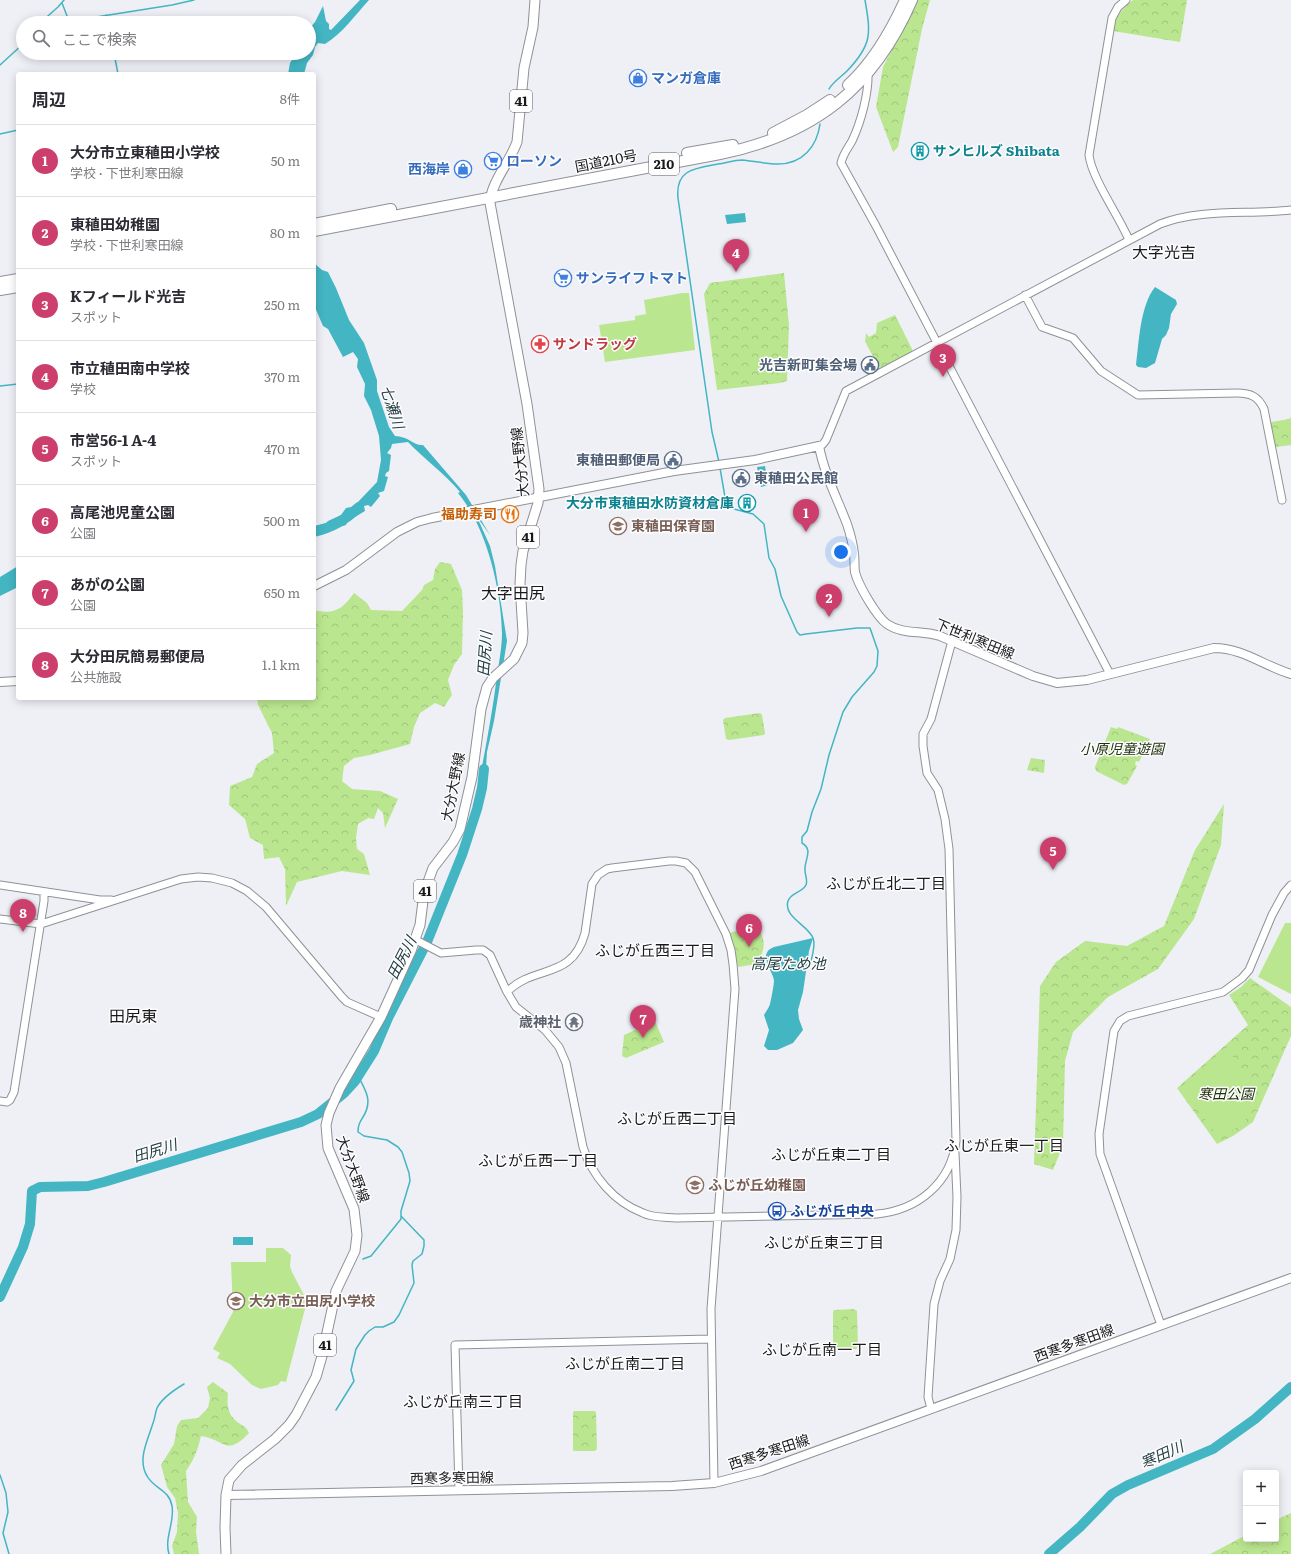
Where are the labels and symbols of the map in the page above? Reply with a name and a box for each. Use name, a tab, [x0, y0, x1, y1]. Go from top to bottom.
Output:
place label: マンガ倉庫	[651, 67, 721, 87]
shop icon: マンガ倉庫	[628, 68, 648, 88]
road number: 41	[510, 90, 532, 112]
place label: サンヒルズ Shibata	[933, 140, 1061, 160]
building icon: サンヒルズ Shibata	[910, 141, 930, 161]
street label: 国道210号	[573, 144, 639, 176]
place label: ローソン	[506, 150, 562, 170]
supermarket icon: ローソン	[483, 151, 503, 171]
road number: 210	[649, 153, 679, 175]
place label: 西海岸	[408, 158, 450, 178]
shop icon: 西海岸	[453, 159, 473, 179]
pin: 4	[723, 239, 749, 272]
district label: 大字光吉	[1132, 239, 1196, 263]
place label: サンライフトマト	[576, 267, 688, 287]
supermarket icon: サンライフトマト	[553, 268, 573, 288]
place label: サンドラッグ	[553, 333, 637, 353]
pharmacy icon: サンドラッグ	[530, 334, 550, 354]
pin: 3	[930, 344, 956, 377]
place label: 光吉新町集会場	[759, 354, 857, 374]
public building icon: 光吉新町集会場	[860, 355, 880, 375]
water label: 七瀬川	[376, 382, 412, 433]
street label: 大分大野線	[505, 426, 533, 498]
place label: 東稙田郵便局	[576, 449, 660, 469]
public building icon: 東稙田郵便局	[663, 450, 683, 470]
place label: 東稙田公民館	[754, 467, 838, 487]
public building icon: 東稙田公民館	[731, 468, 751, 488]
place label: 大分市東稙田水防資材倉庫	[566, 492, 734, 512]
building icon: 大分市東稙田水防資材倉庫	[737, 493, 757, 513]
pin: 1	[793, 499, 819, 532]
place label: 福助寿司	[441, 503, 497, 523]
restaurant icon: 福助寿司	[500, 504, 520, 524]
place label: 東稙田保育園	[631, 515, 715, 535]
school or university icon: 東稙田保育園	[608, 516, 628, 536]
road number: 41	[517, 526, 539, 548]
your location	[831, 542, 851, 562]
district label: 大字田尻	[481, 580, 545, 604]
pin: 2	[816, 584, 842, 617]
street label: 下世利寒田線	[933, 613, 1018, 663]
water label: 田尻川	[470, 629, 497, 677]
park label: 小原児童遊園	[1080, 738, 1166, 758]
street label: 大分大野線	[436, 751, 469, 823]
pin: 5	[1040, 837, 1066, 870]
district label: ふじが丘北二丁目	[826, 871, 946, 894]
road number: 41	[414, 880, 436, 902]
pin: 8	[10, 899, 36, 932]
pin: 6	[736, 914, 762, 947]
water label: 田尻川	[380, 930, 422, 983]
district label: ふじが丘西三丁目	[595, 938, 715, 961]
water label: 高尾ため池	[750, 951, 827, 974]
district label: 田尻東	[109, 1003, 157, 1027]
pin: 7	[630, 1005, 656, 1038]
place label: 歳神社	[519, 1011, 561, 1031]
temple icon: 歳神社	[564, 1012, 584, 1032]
park label: 寒田公園	[1198, 1083, 1256, 1103]
district label: ふじが丘西二丁目	[617, 1106, 737, 1129]
water label: 田尻川	[130, 1131, 181, 1167]
street label: 大分大野線	[333, 1132, 375, 1205]
district label: ふじが丘東一丁目	[944, 1133, 1064, 1156]
district label: ふじが丘東二丁目	[771, 1142, 891, 1165]
district label: ふじが丘西一丁目	[478, 1148, 598, 1171]
place label: ふじが丘幼稚園	[708, 1174, 806, 1194]
school or university icon: ふじが丘幼稚園	[685, 1175, 705, 1195]
place label: ふじが丘中央	[790, 1200, 874, 1220]
bus stop icon: ふじが丘中央	[767, 1201, 787, 1221]
district label: ふじが丘東三丁目	[764, 1230, 884, 1253]
place label: 大分市立田尻小学校	[249, 1290, 375, 1310]
school or university icon: 大分市立田尻小学校	[226, 1291, 246, 1311]
street label: 西寒多寒田線	[1031, 1318, 1117, 1366]
road number: 41	[314, 1334, 336, 1356]
district label: ふじが丘南一丁目	[762, 1337, 882, 1360]
district label: ふじが丘南二丁目	[565, 1351, 685, 1374]
district label: ふじが丘南三丁目	[403, 1389, 523, 1412]
street label: 西寒多寒田線	[726, 1429, 812, 1474]
water label: 寒田川	[1136, 1433, 1188, 1473]
street label: 西寒多寒田線	[410, 1466, 494, 1488]

